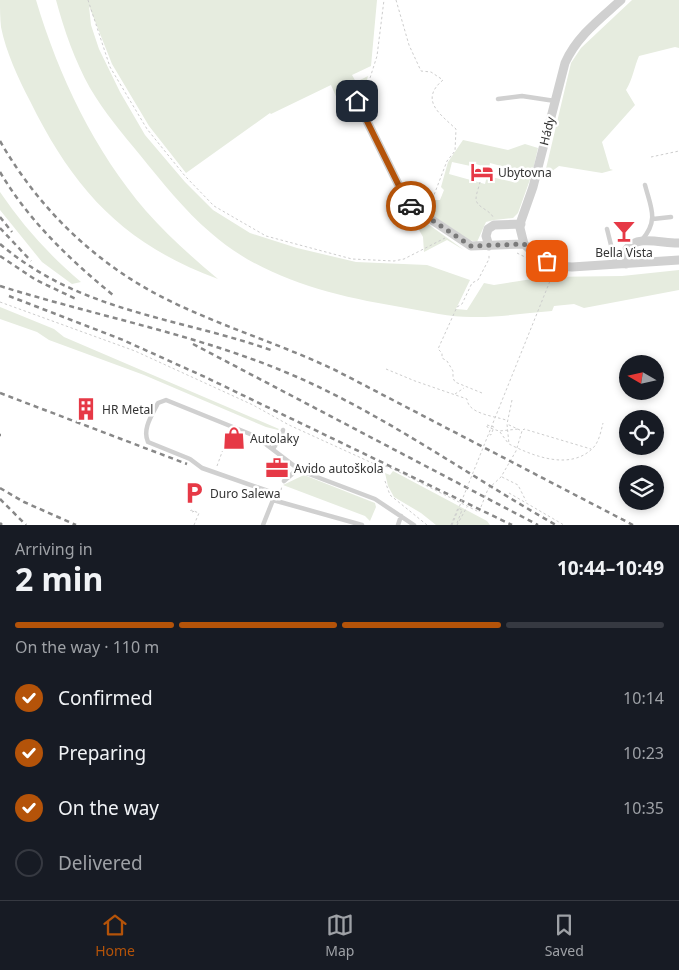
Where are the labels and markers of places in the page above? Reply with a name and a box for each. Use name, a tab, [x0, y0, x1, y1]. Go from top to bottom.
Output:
pin	[336, 80, 378, 122]
hotel icon: Ubytovna	[469, 159, 495, 185]
place label: Ubytovna	[498, 164, 552, 181]
bar icon: Bella Vista	[611, 218, 637, 244]
pin	[526, 240, 568, 282]
place label: Bella Vista	[595, 244, 653, 261]
building icon: HR Metal	[73, 396, 99, 422]
place label: HR Metal	[102, 401, 153, 418]
shop icon: Autolaky	[221, 425, 247, 451]
place label: Autolaky	[250, 430, 300, 447]
office icon: Avido autoškola	[264, 455, 290, 481]
place label: Avido autoškola	[294, 460, 384, 477]
parking icon: Duro Salewa	[181, 480, 207, 506]
place label: Duro Salewa	[210, 485, 280, 502]

